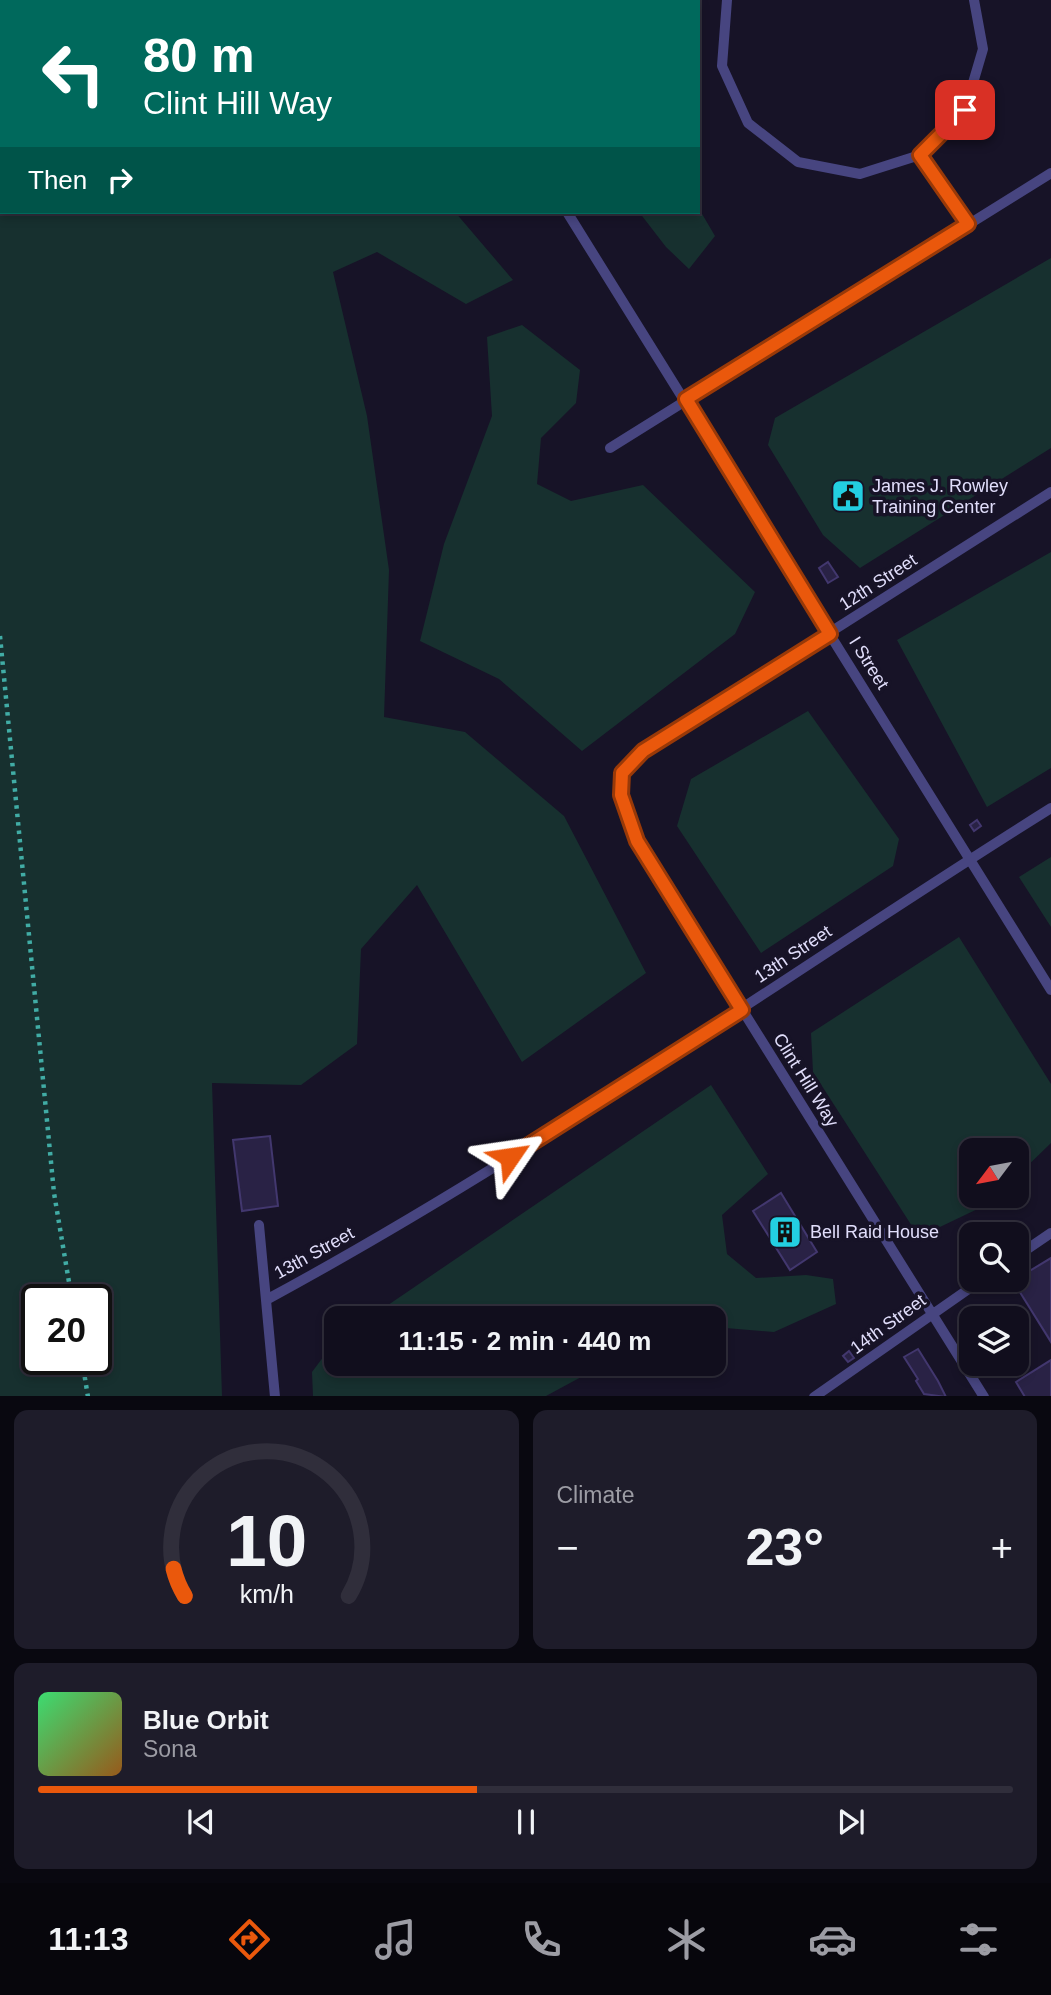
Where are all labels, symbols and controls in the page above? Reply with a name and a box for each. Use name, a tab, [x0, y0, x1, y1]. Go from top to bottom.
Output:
icon: left	[28, 28, 119, 119]
text: 80 m	[143, 28, 255, 82]
pin	[935, 80, 995, 140]
text: Clint Hill Way	[143, 85, 332, 121]
icon: arrive	[946, 91, 984, 129]
icon: right	[101, 161, 139, 199]
text: Then	[28, 165, 87, 195]
place label: James J. Rowley Training Center	[872, 476, 1008, 517]
public building icon: James J. Rowley Training Center	[829, 477, 867, 515]
street label: 12th Street	[836, 550, 920, 614]
street label: I Street	[845, 633, 893, 693]
street label: 13th Street	[751, 921, 835, 987]
street label: Clint Hill Way	[769, 1030, 843, 1130]
position arrow	[473, 1120, 547, 1194]
north arrow	[959, 1138, 1029, 1208]
map controls	[959, 1138, 1029, 1376]
building icon: Bell Raid House	[766, 1213, 804, 1251]
place label: Bell Raid House	[810, 1222, 939, 1242]
button: search	[959, 1222, 1029, 1292]
street label: 13th Street	[271, 1223, 357, 1283]
speed limit sign: 20	[21, 1284, 112, 1375]
street label: 14th Street	[847, 1290, 929, 1358]
button: layers	[959, 1306, 1029, 1376]
text: 11:15 · 2 min · 440 m	[399, 1326, 651, 1356]
text: Climate	[557, 1482, 634, 1508]
text: 10	[226, 1500, 307, 1581]
text: 23°	[745, 1518, 824, 1576]
text: −	[557, 1527, 579, 1569]
text: +	[991, 1527, 1013, 1569]
text: km/h	[239, 1579, 293, 1607]
text: Blue Orbit	[143, 1705, 269, 1735]
text: Sona	[143, 1736, 197, 1762]
icon: previous	[182, 1803, 220, 1841]
icon: pause	[507, 1803, 545, 1841]
icon: next	[832, 1803, 870, 1841]
icon: directions	[225, 1915, 274, 1964]
icon: music	[371, 1915, 420, 1964]
icon: phone	[517, 1915, 566, 1964]
icon: climate	[662, 1915, 711, 1964]
icon: car	[808, 1915, 857, 1964]
icon: filters	[954, 1915, 1003, 1964]
text: 11:13	[48, 1921, 128, 1957]

